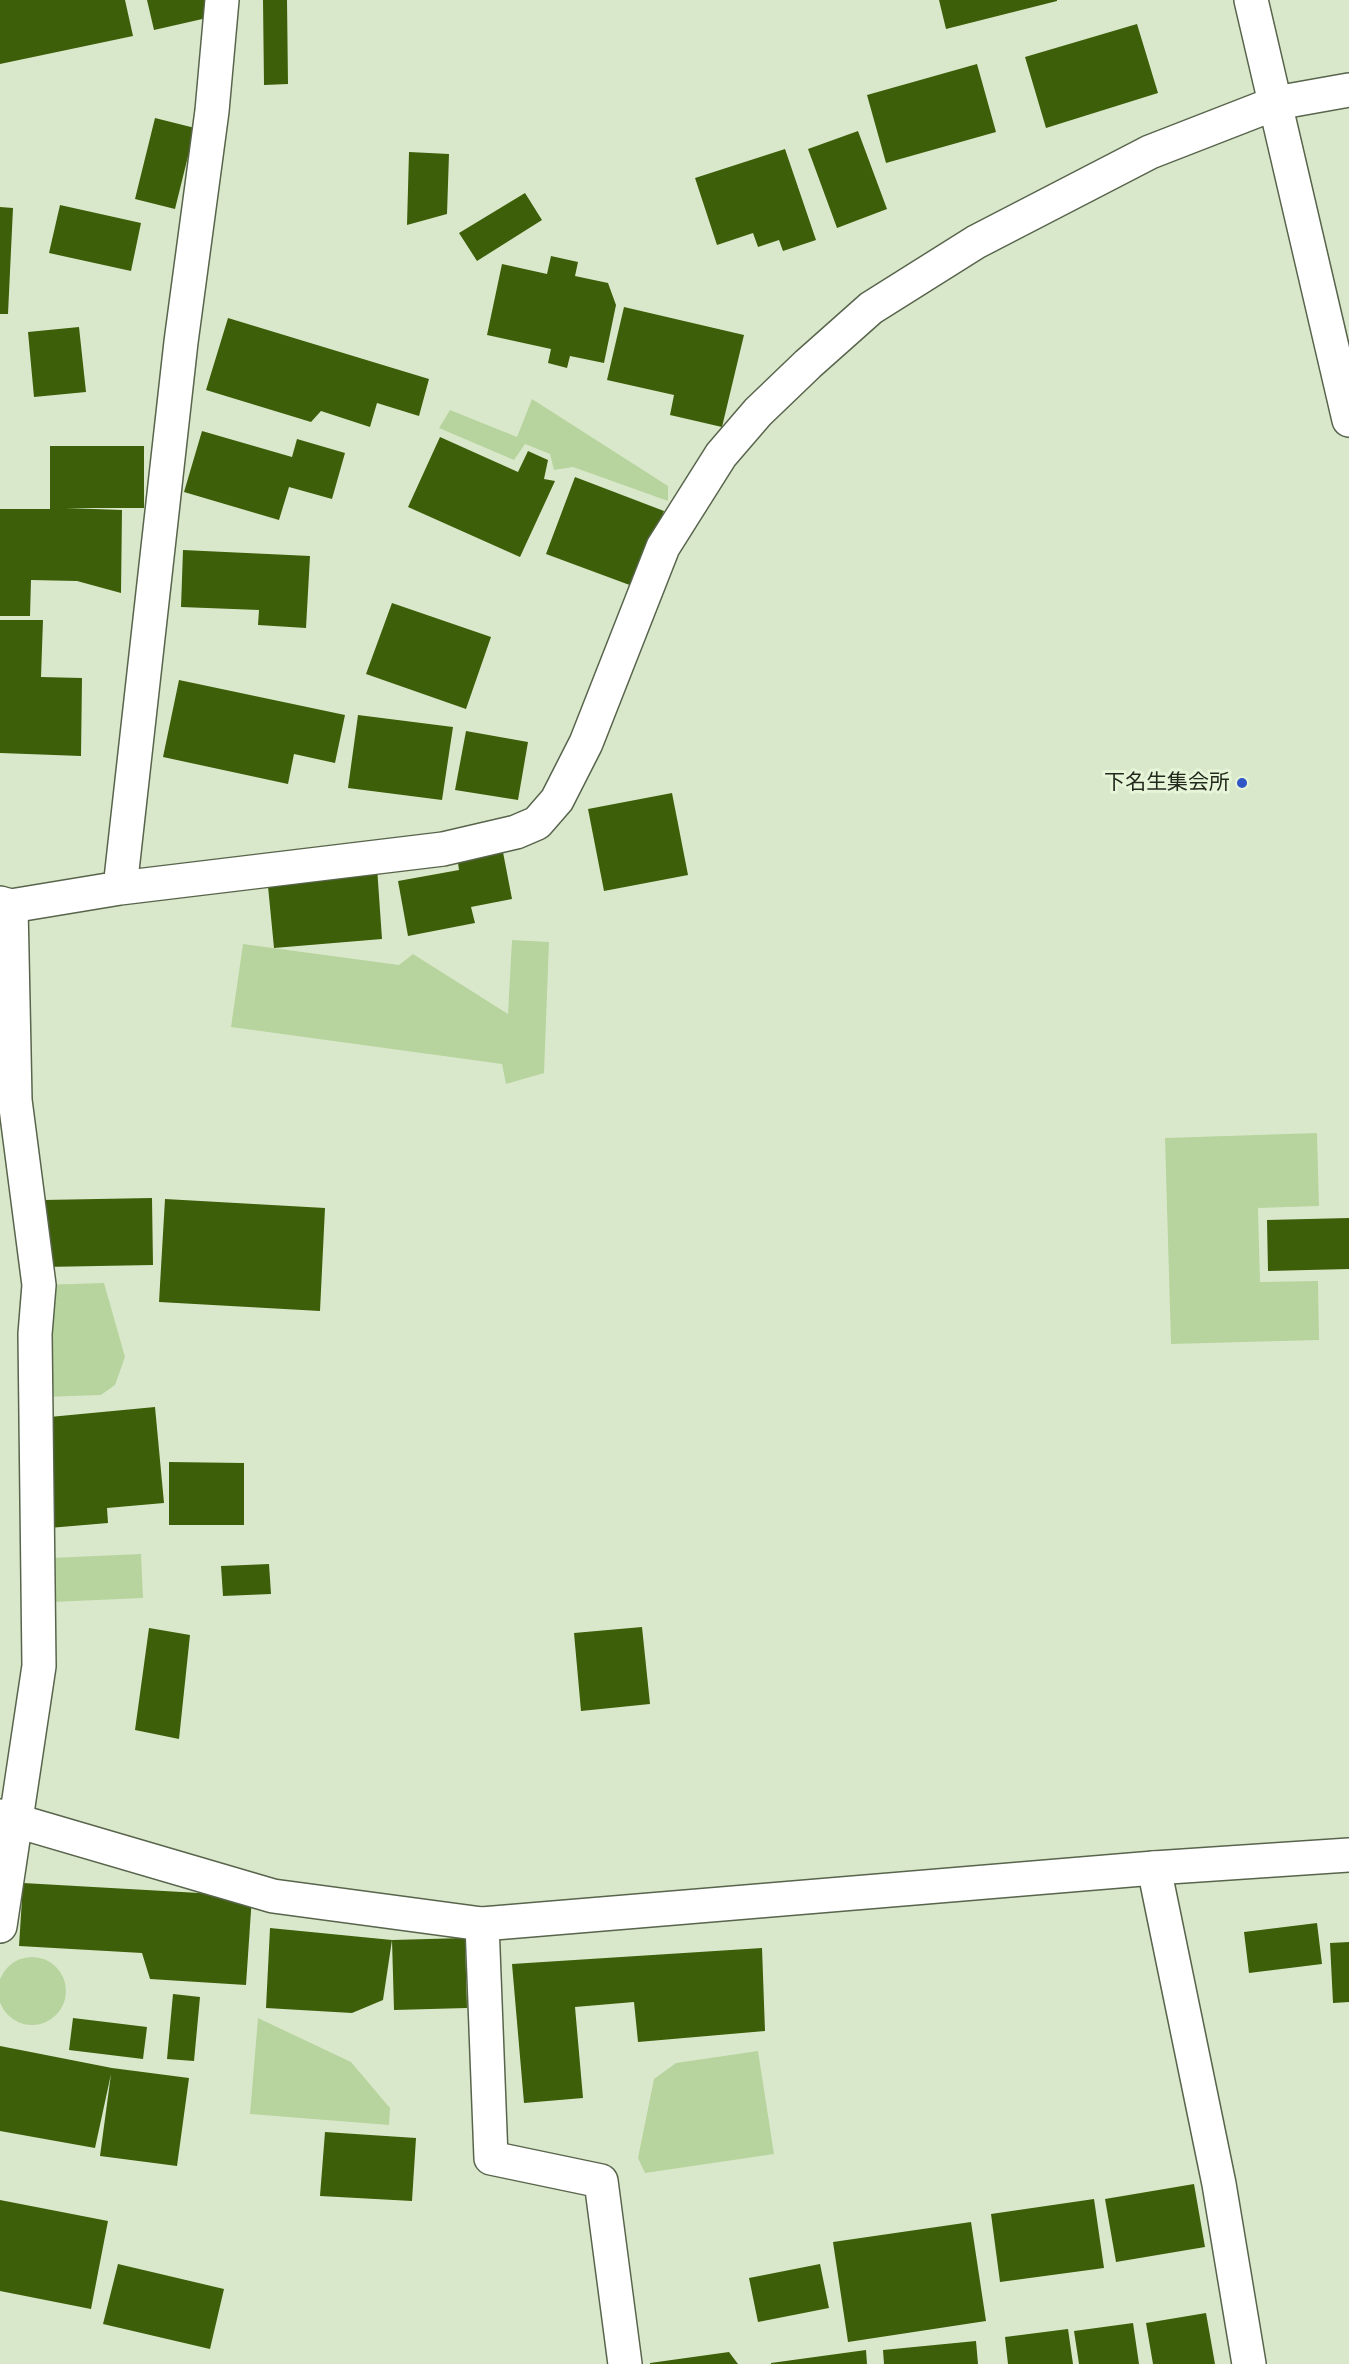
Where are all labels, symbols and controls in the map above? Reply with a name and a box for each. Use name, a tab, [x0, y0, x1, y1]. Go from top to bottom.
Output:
place label: 下名生集会所	[1104, 770, 1230, 796]
marker: 下名生集会所	[1235, 776, 1249, 790]

